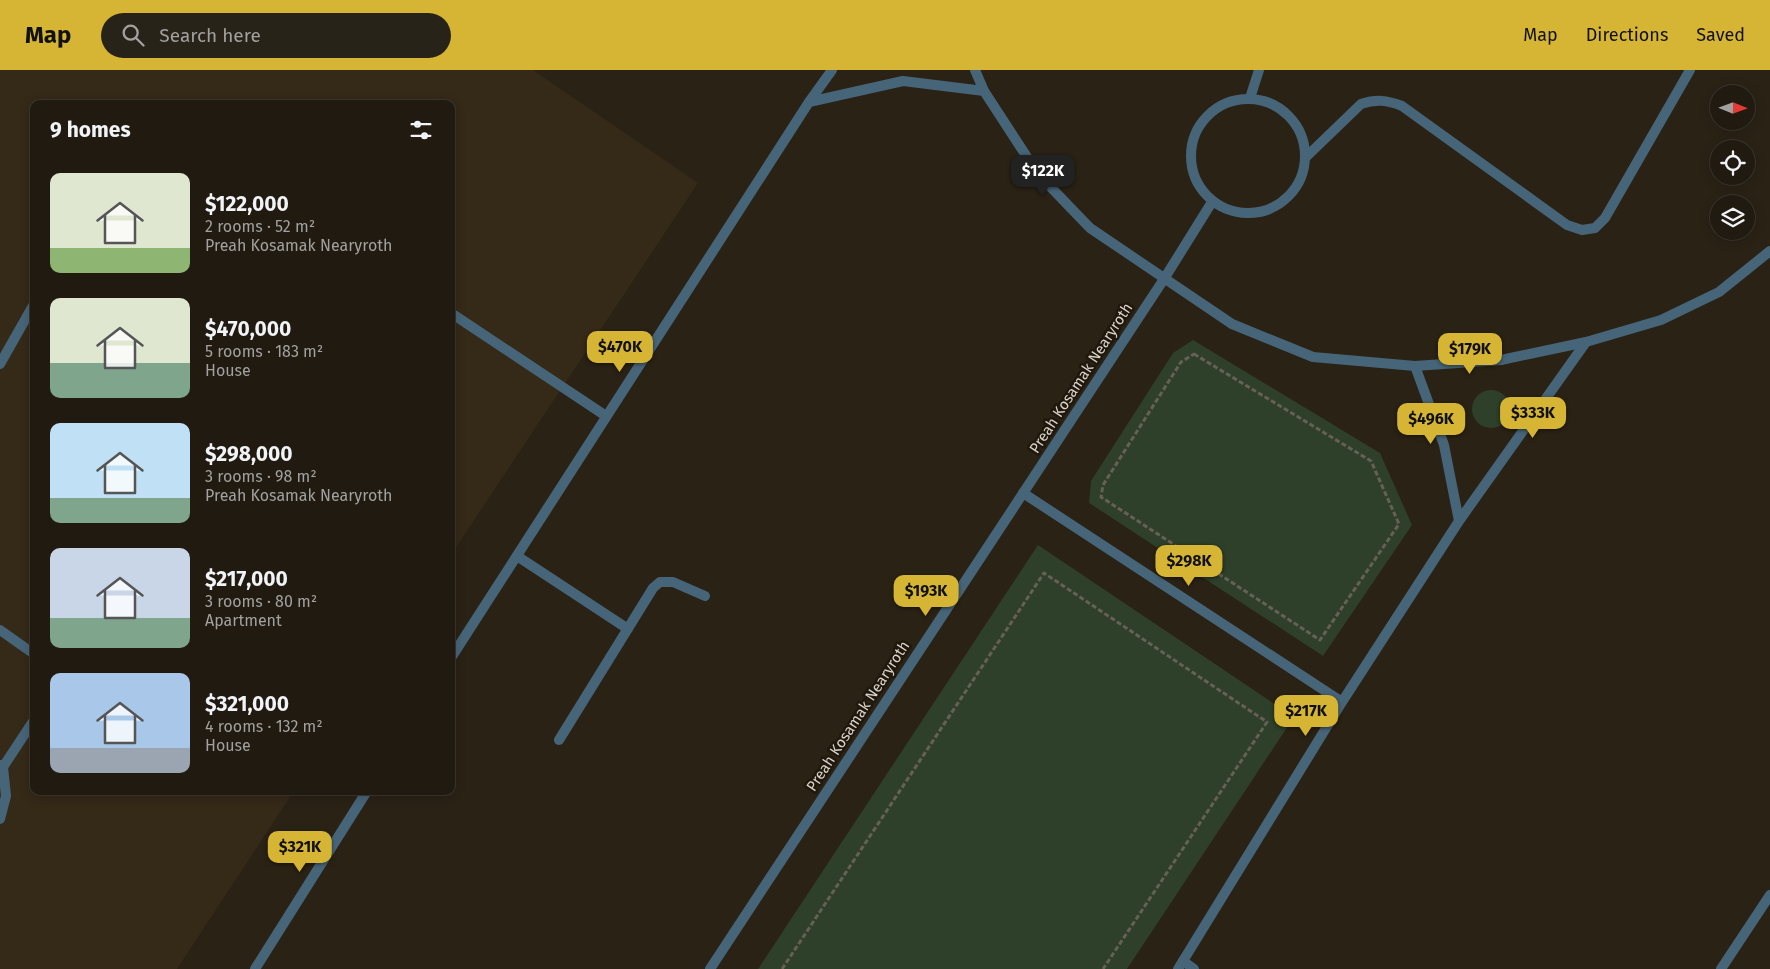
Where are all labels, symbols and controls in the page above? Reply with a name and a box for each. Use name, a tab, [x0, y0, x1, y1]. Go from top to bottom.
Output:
search box	[101, 13, 451, 58]
text: Map	[25, 21, 71, 49]
icon: search	[119, 21, 147, 49]
text: Search here	[159, 24, 261, 47]
text: Map	[1523, 24, 1558, 46]
text: Directions	[1586, 24, 1668, 46]
text: Saved	[1696, 24, 1745, 46]
north arrow	[1710, 85, 1755, 130]
map controls	[1710, 85, 1755, 240]
icon: filters	[407, 116, 435, 144]
text: 9 homes	[50, 117, 131, 143]
button: locate	[1710, 140, 1755, 185]
pin: $122K	[1008, 154, 1078, 197]
text: $122K	[1022, 161, 1064, 180]
text: $122,000	[205, 191, 289, 217]
icon: home	[90, 193, 150, 253]
button: layers	[1710, 195, 1755, 240]
text: 2 rooms · 52 m²	[205, 217, 315, 236]
text: Preah Kosamak Nearyroth	[205, 236, 392, 255]
street label: Preah Kosamak Nearyroth	[1026, 299, 1136, 457]
text: $470,000	[205, 316, 291, 342]
icon: home	[90, 318, 150, 378]
pin: $470K	[585, 330, 655, 373]
pin: $179K	[1435, 332, 1505, 375]
text: $470K	[598, 337, 642, 356]
text: $179K	[1449, 339, 1491, 358]
text: 5 rooms · 183 m²	[205, 342, 323, 361]
text: House	[205, 361, 251, 380]
pin: $333K	[1498, 396, 1568, 439]
pin: $496K	[1396, 402, 1466, 445]
text: $333K	[1511, 403, 1555, 422]
text: $496K	[1408, 409, 1454, 428]
text: $298,000	[205, 441, 293, 467]
icon: home	[90, 443, 150, 503]
text: 3 rooms · 98 m²	[205, 467, 317, 486]
text: Preah Kosamak Nearyroth	[205, 486, 392, 505]
pin: $298K	[1154, 544, 1224, 587]
text: $298K	[1166, 551, 1212, 570]
text: $217,000	[205, 566, 288, 592]
icon: home	[90, 568, 150, 628]
pin: $193K	[891, 574, 961, 617]
text: $193K	[905, 581, 947, 600]
text: 3 rooms · 80 m²	[205, 592, 317, 611]
text: Apartment	[205, 611, 282, 630]
street label: Preah Kosamak Nearyroth	[803, 637, 913, 795]
text: $321,000	[205, 691, 289, 717]
icon: home	[90, 693, 150, 753]
pin: $217K	[1271, 694, 1341, 737]
text: $217K	[1285, 701, 1327, 720]
text: 4 rooms · 132 m²	[205, 717, 323, 736]
text: House	[205, 736, 251, 755]
pin: $321K	[265, 830, 335, 873]
text: $321K	[279, 837, 321, 856]

